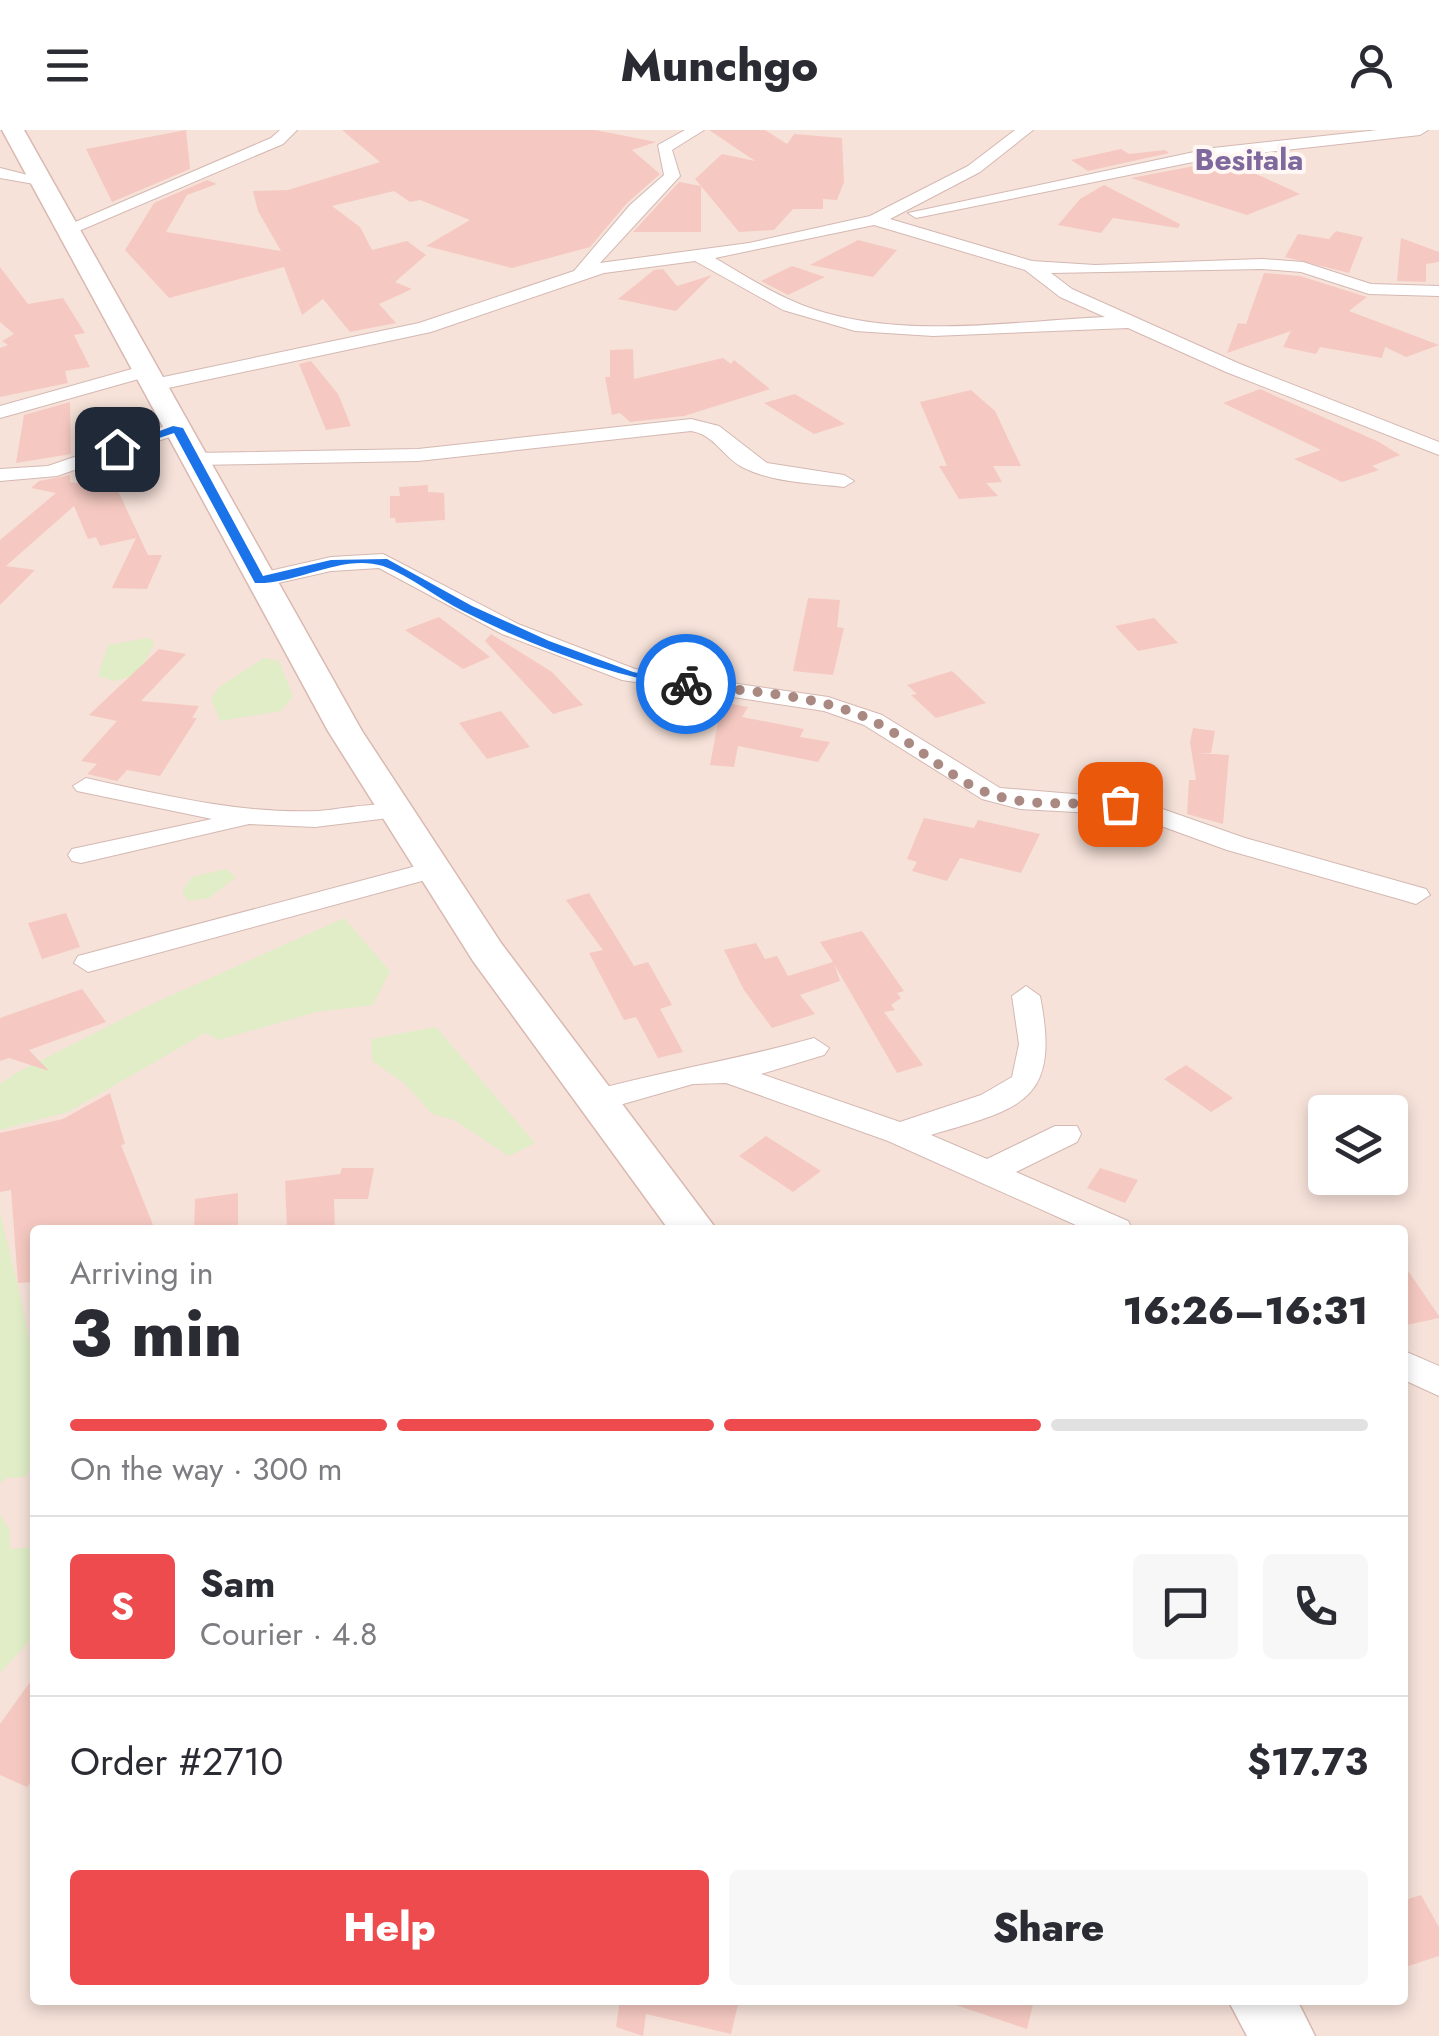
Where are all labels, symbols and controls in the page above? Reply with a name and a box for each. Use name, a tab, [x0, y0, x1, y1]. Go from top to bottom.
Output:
text: Munchgo	[621, 33, 818, 98]
icon: menu	[40, 38, 95, 93]
icon: person	[1344, 38, 1399, 93]
district label: Besitala	[1194, 138, 1304, 181]
pin	[75, 407, 160, 492]
icon: home	[90, 422, 145, 477]
courier	[636, 634, 736, 734]
icon: bike	[659, 657, 714, 712]
pin	[1078, 762, 1163, 847]
icon: bag	[1093, 777, 1148, 832]
map controls	[1308, 1095, 1408, 1195]
button: layers	[1308, 1095, 1408, 1195]
text: Arriving in	[70, 1250, 214, 1296]
text: 16:26–16:31	[1123, 1283, 1368, 1338]
text: 3 min	[70, 1286, 242, 1380]
text: On the way · 300 m	[70, 1446, 343, 1492]
button: chat	[1133, 1554, 1238, 1659]
button: phone	[1263, 1554, 1368, 1659]
text: Sam	[200, 1556, 275, 1611]
text: S	[111, 1579, 134, 1634]
text: Courier · 4.8	[200, 1611, 377, 1657]
text: Order #2710	[70, 1734, 283, 1789]
text: $17.73	[1247, 1734, 1368, 1789]
button: Help	[70, 1870, 709, 1985]
button: Share	[729, 1870, 1368, 1985]

